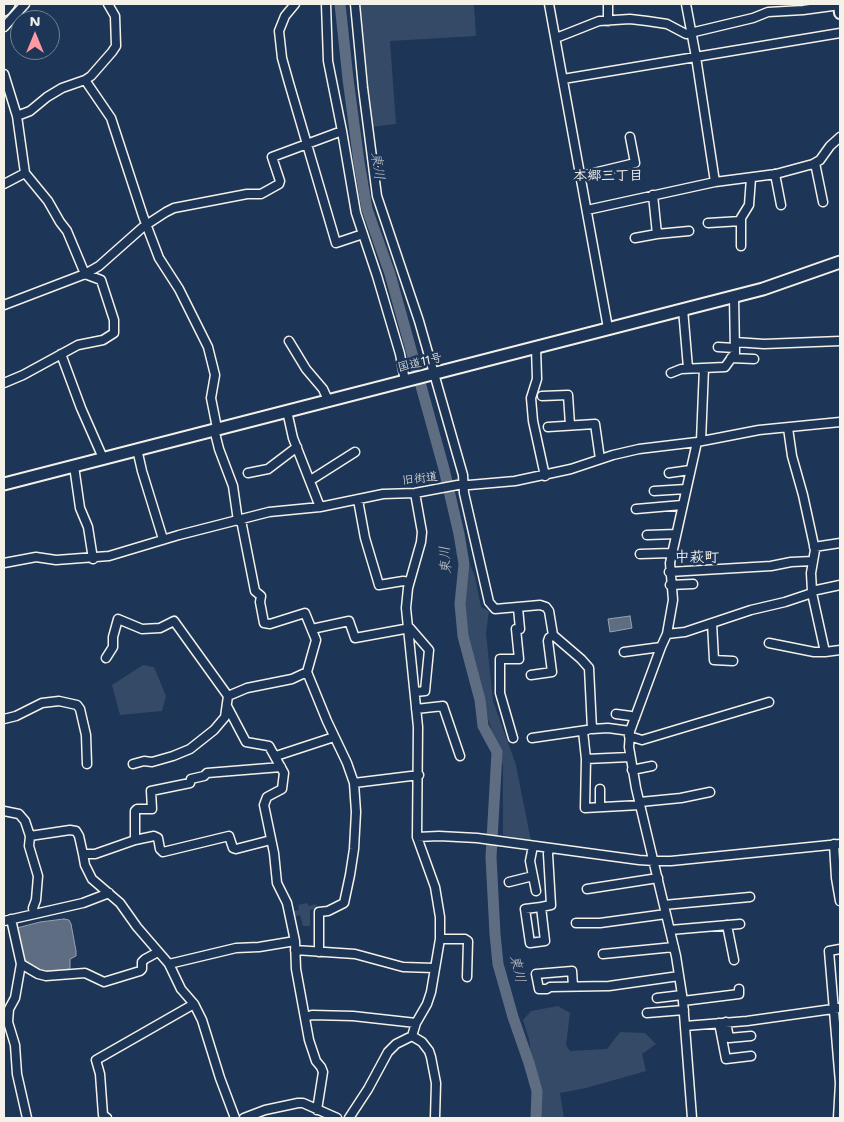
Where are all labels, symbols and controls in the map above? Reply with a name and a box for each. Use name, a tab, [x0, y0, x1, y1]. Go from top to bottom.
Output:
north arrow	[10, 10, 60, 60]
text: N	[29, 12, 41, 30]
water label: 東川	[367, 151, 387, 181]
district label: 本郷三丁目	[573, 168, 643, 184]
street label: 国道11号	[396, 350, 444, 376]
street label: 旧街道	[401, 470, 439, 488]
water label: 東川	[437, 546, 455, 574]
district label: 中萩町	[675, 549, 719, 567]
water label: 東川	[506, 953, 528, 985]

